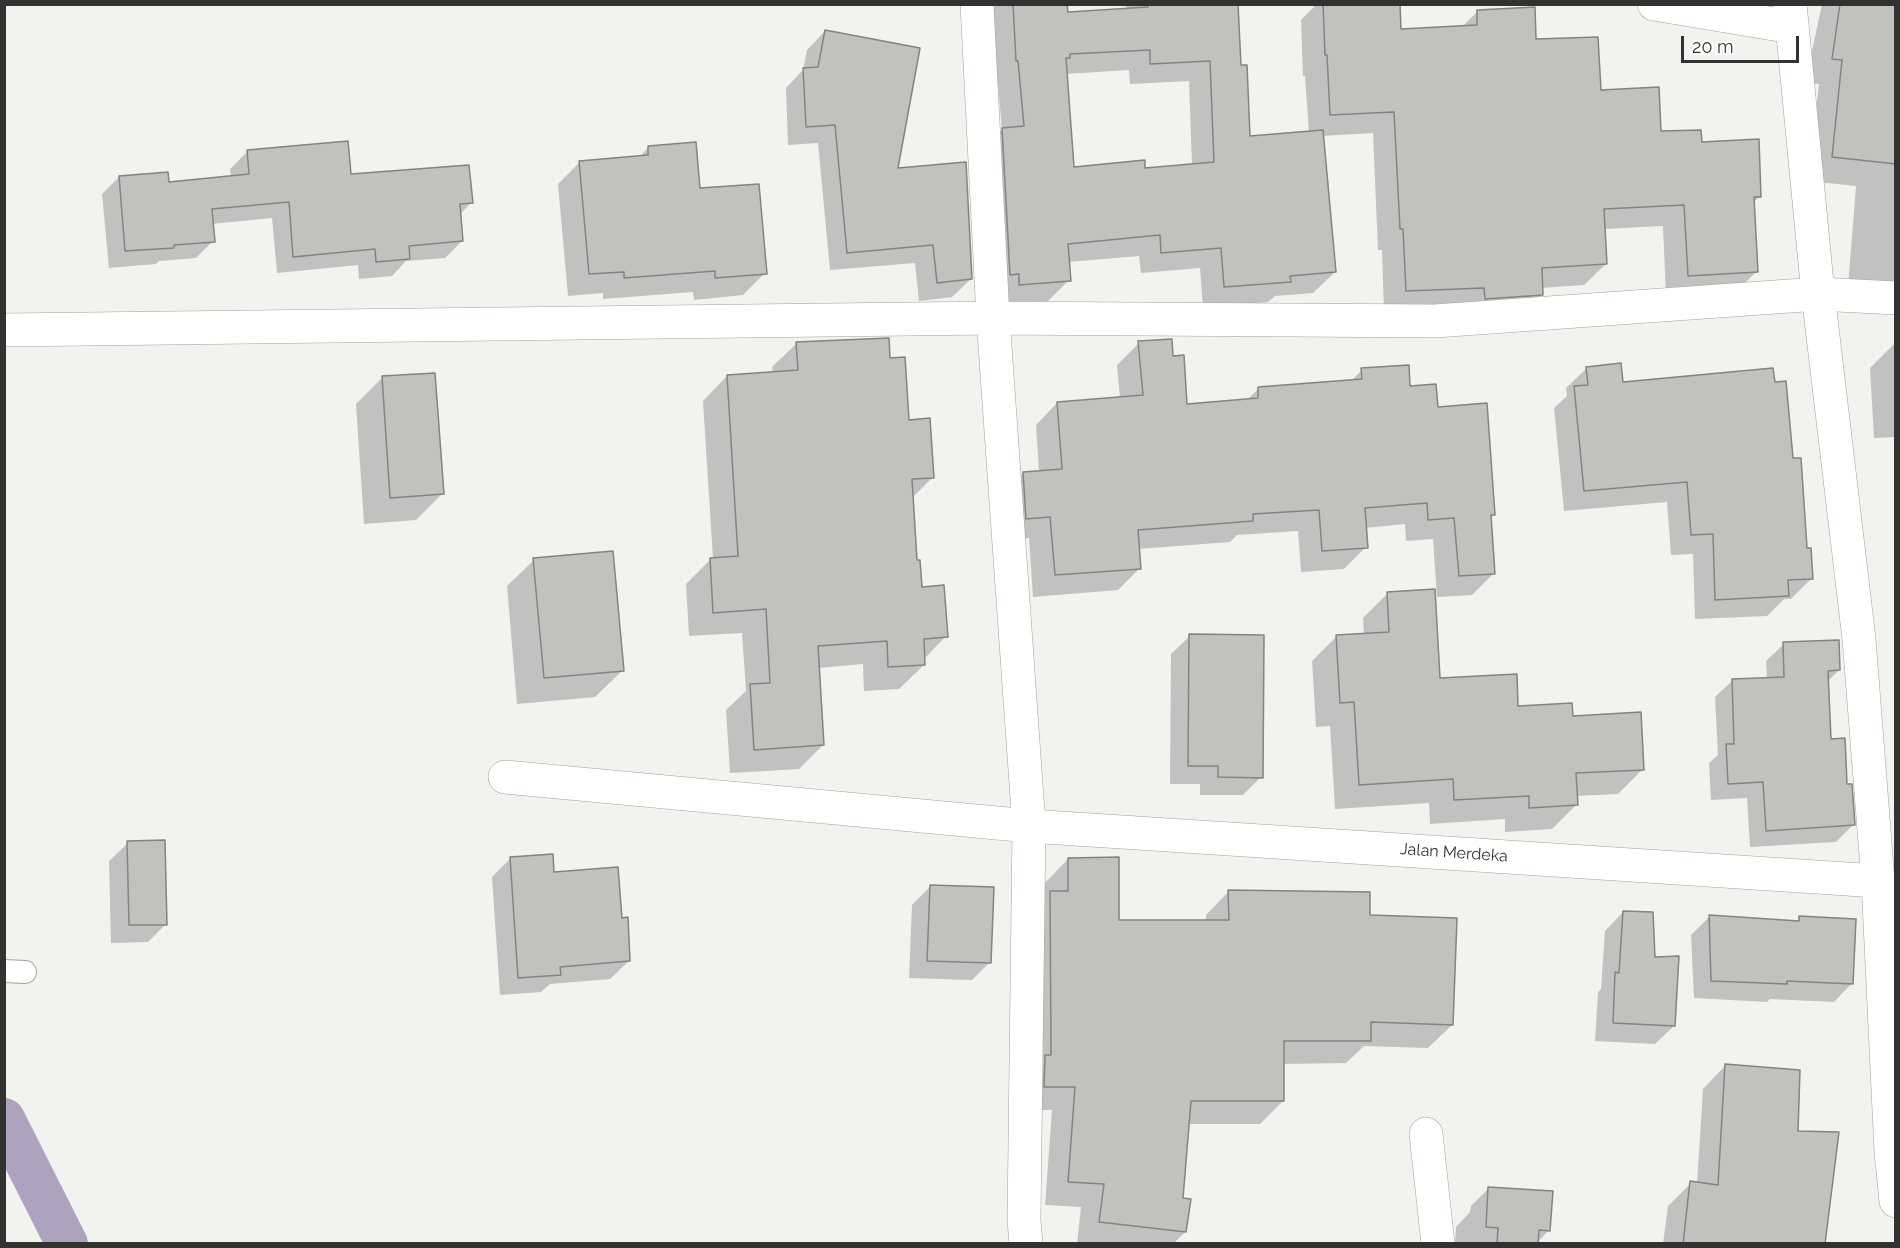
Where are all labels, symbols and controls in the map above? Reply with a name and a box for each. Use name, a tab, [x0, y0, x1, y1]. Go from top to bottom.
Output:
scale bar	[1684, 24, 1802, 62]
text: 20 m	[1692, 36, 1734, 57]
street label: Jalan Merdeka	[1399, 840, 1509, 866]

